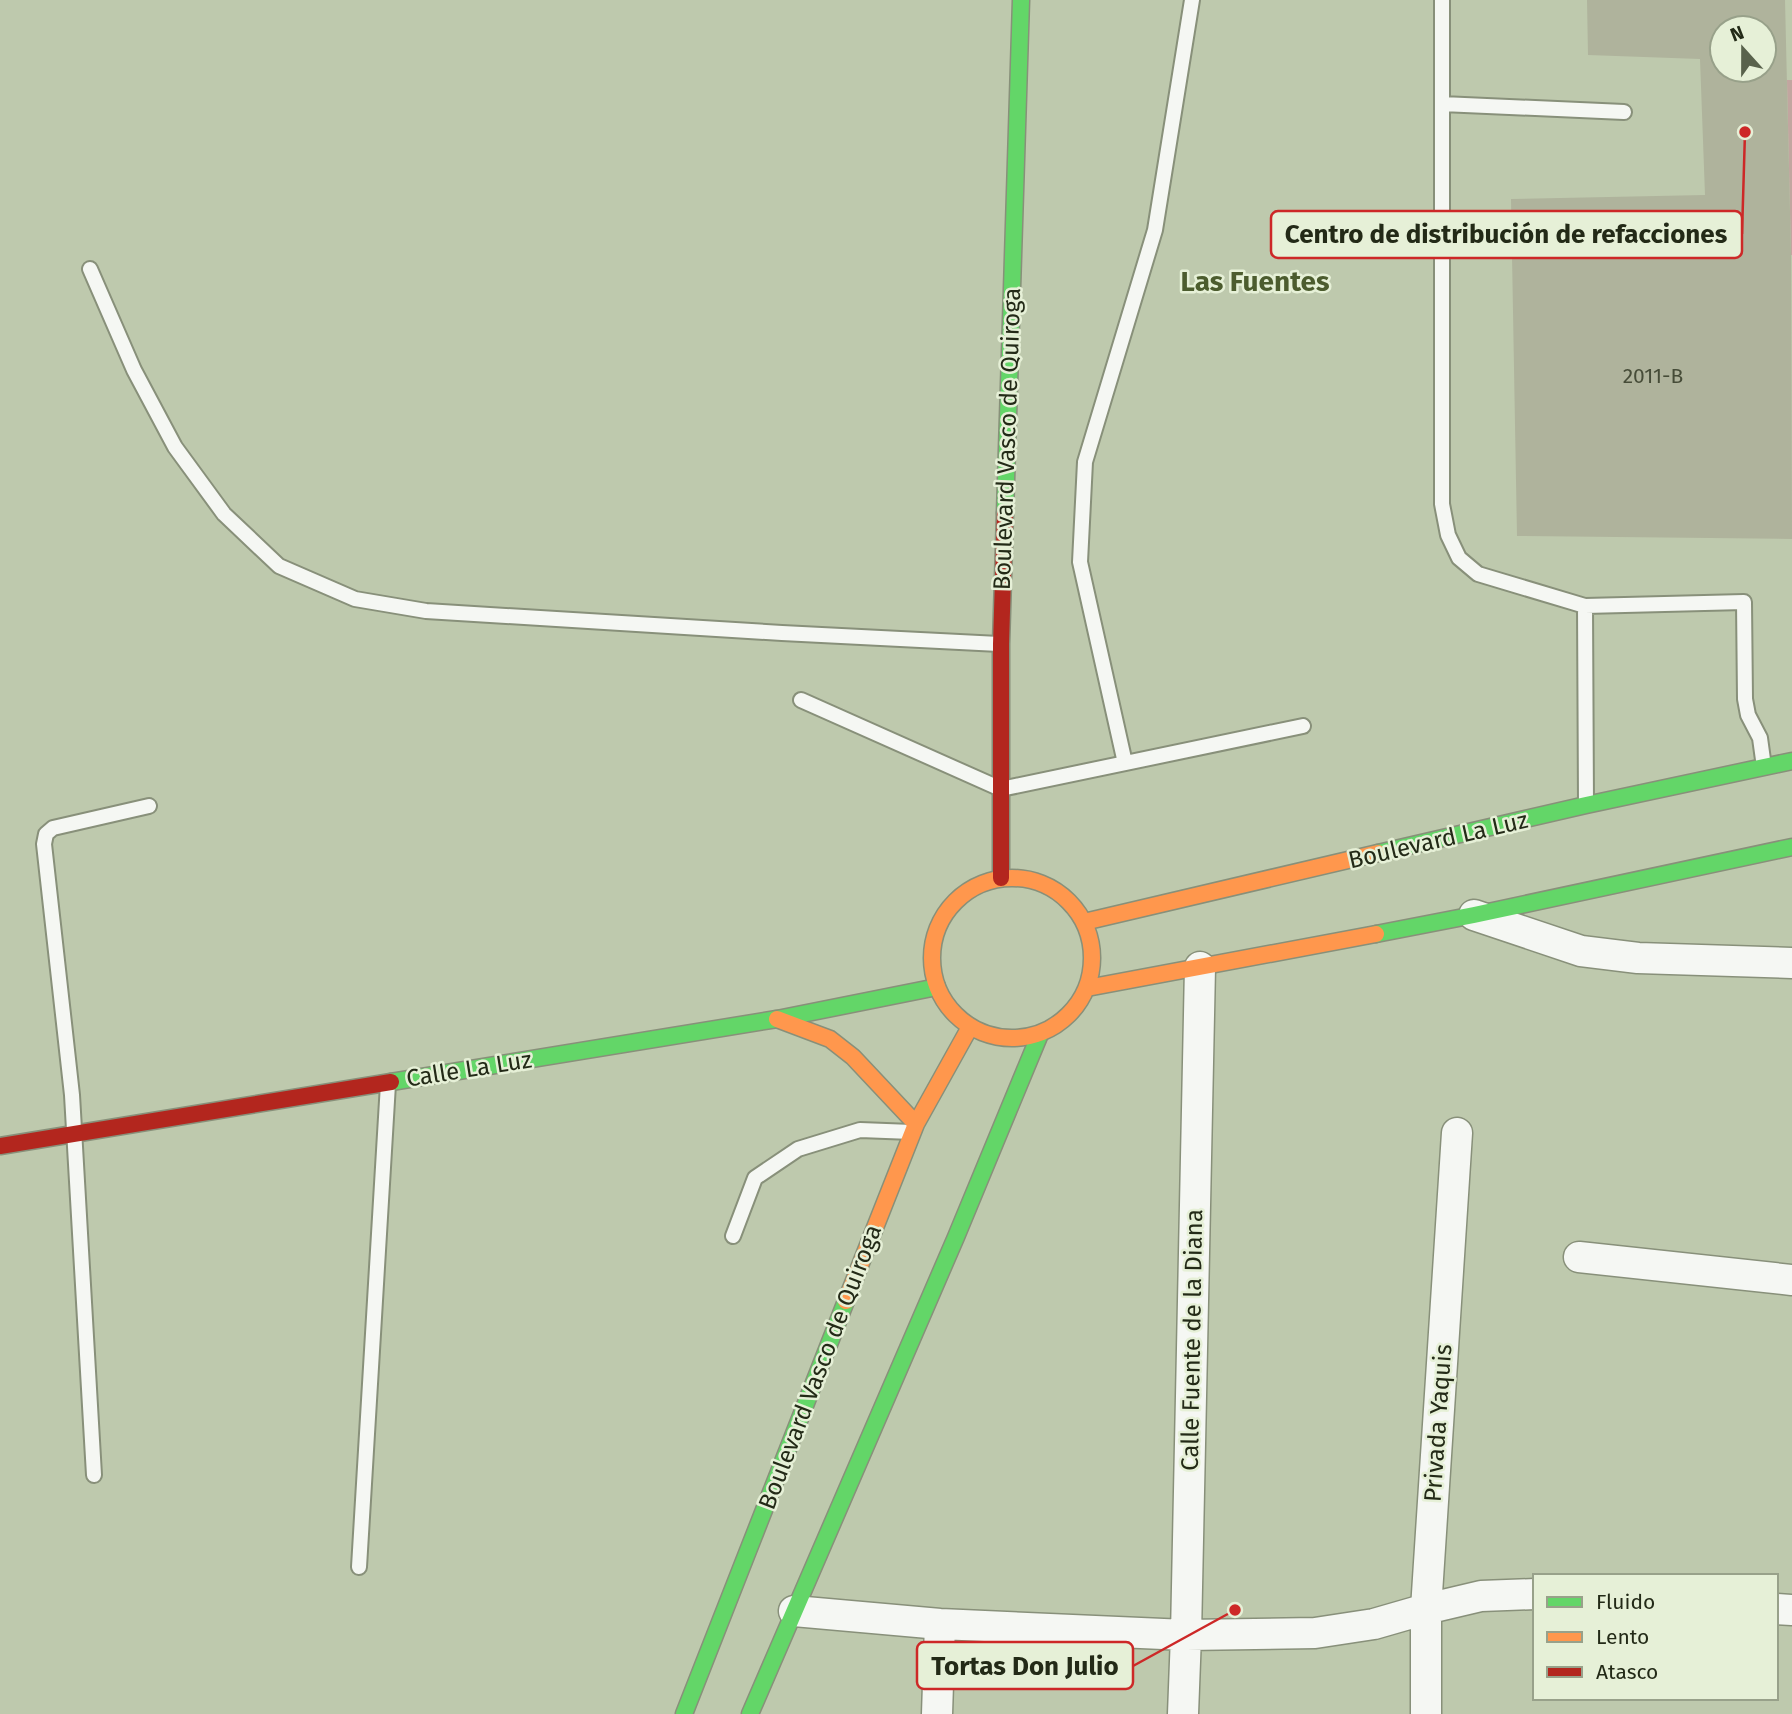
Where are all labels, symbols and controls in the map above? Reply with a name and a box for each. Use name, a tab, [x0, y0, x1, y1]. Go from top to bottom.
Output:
north arrow	[1708, 14, 1778, 84]
text: N	[1727, 21, 1747, 47]
callout: Centro de distribución de refacciones	[1271, 211, 1742, 258]
text: Centro de distribución de refacciones	[1285, 219, 1728, 250]
district label: Las Fuentes	[1181, 265, 1329, 298]
street label: Boulevard Vasco de Quiroga	[988, 287, 1026, 591]
house number: 2011-B	[1623, 363, 1683, 389]
street label: Boulevard La Luz	[1346, 806, 1530, 874]
street label: Calle La Luz	[404, 1045, 534, 1093]
street label: Calle Fuente de la Diana	[1176, 1209, 1208, 1471]
street label: Boulevard Vasco de Quiroga	[753, 1221, 887, 1513]
street label: Privada Yaquis	[1419, 1343, 1457, 1503]
legend	[1533, 1574, 1778, 1700]
text: Fluido	[1596, 1589, 1655, 1615]
text: Lento	[1596, 1624, 1649, 1650]
callout: Tortas Don Julio	[917, 1642, 1133, 1689]
text: Tortas Don Julio	[931, 1651, 1119, 1682]
text: Atasco	[1596, 1659, 1658, 1685]

